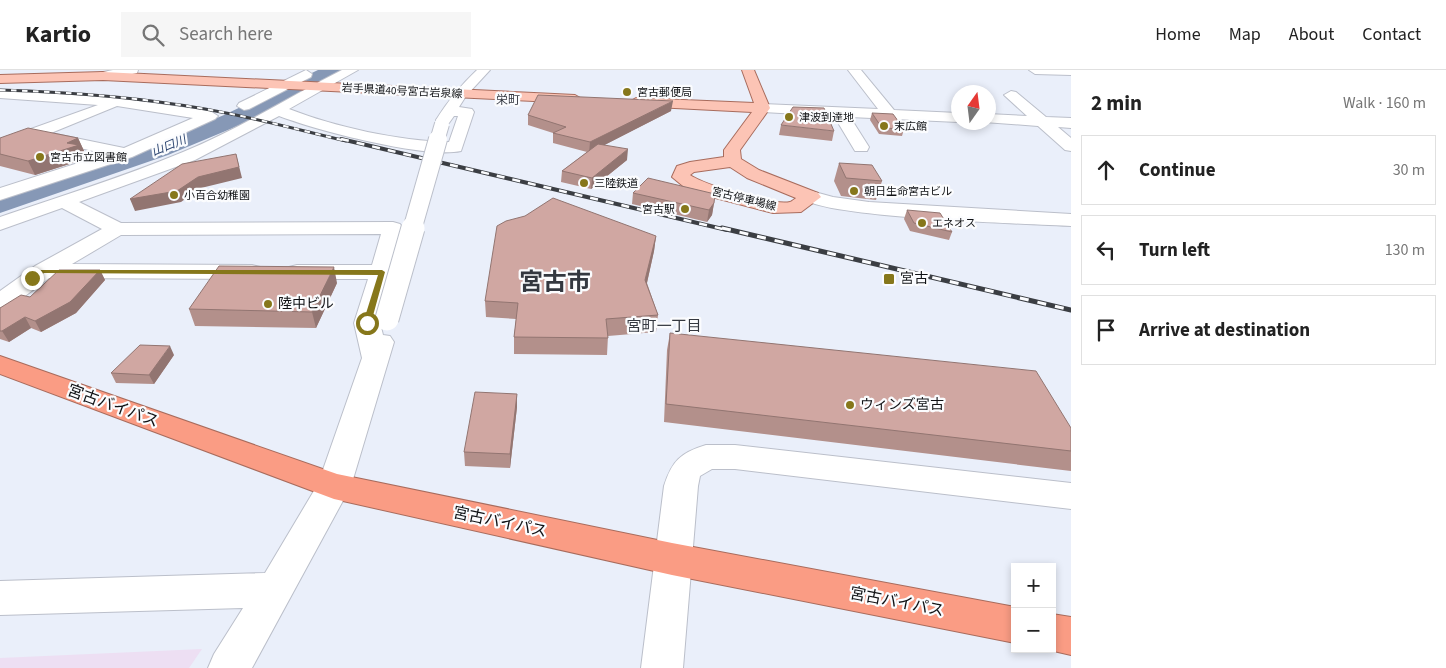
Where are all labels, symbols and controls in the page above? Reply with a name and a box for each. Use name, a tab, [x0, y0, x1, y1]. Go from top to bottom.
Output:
search box	[121, 12, 471, 57]
text: Kartio	[25, 17, 91, 52]
icon: search	[139, 21, 167, 49]
text: Search here	[179, 21, 273, 48]
text: Home	[1155, 22, 1201, 47]
text: Map	[1229, 22, 1261, 47]
text: About	[1289, 22, 1334, 47]
text: Contact	[1362, 22, 1421, 47]
street label: 岩手県道40号宮古岩泉線	[341, 80, 463, 102]
place label: 宮古郵便局	[637, 85, 692, 100]
north arrow	[951, 85, 996, 130]
marker: 宮古郵便局	[621, 86, 633, 98]
text: 2 min	[1091, 88, 1142, 118]
district label: 栄町	[496, 92, 520, 109]
text: Walk · 160 m	[1343, 92, 1426, 114]
place label: 津波到達地	[799, 110, 854, 125]
marker: 津波到達地	[783, 111, 795, 123]
place label: 末広館	[894, 119, 927, 134]
marker: 末広館	[878, 120, 890, 132]
water label: 山口川	[149, 131, 191, 161]
place label: 宮古市立図書館	[50, 150, 127, 165]
marker: 宮古市立図書館	[34, 151, 46, 163]
icon: ahead	[1092, 156, 1120, 184]
text: Continue	[1139, 157, 1216, 184]
text: 30 m	[1393, 159, 1425, 181]
place label: 三陸鉄道	[594, 176, 638, 191]
marker: 三陸鉄道	[578, 177, 590, 189]
street label: 宮古停車場線	[710, 184, 778, 214]
place label: 朝日生命宮古ビル	[864, 184, 952, 199]
marker: 朝日生命宮古ビル	[848, 185, 860, 197]
place label: 小百合幼稚園	[184, 188, 250, 203]
marker: 小百合幼稚園	[168, 189, 180, 201]
place label: 宮古駅	[642, 202, 675, 217]
marker: 宮古駅	[679, 203, 691, 215]
place label: エネオス	[932, 216, 976, 231]
marker: エネオス	[916, 217, 928, 229]
icon: left	[1092, 236, 1120, 264]
text: Turn left	[1139, 237, 1210, 264]
text: 130 m	[1385, 239, 1425, 261]
district label: 宮古市	[519, 265, 591, 300]
route end	[21, 267, 44, 290]
place label: 宮古	[900, 269, 928, 289]
marker: 宮古	[882, 272, 896, 286]
place label: 陸中ビル	[278, 294, 334, 314]
marker: 陸中ビル	[262, 298, 274, 310]
route start	[356, 312, 379, 335]
district label: 宮町一丁目	[626, 316, 702, 337]
icon: arrive	[1092, 316, 1120, 344]
text: Arrive at destination	[1139, 317, 1310, 344]
street label: 宮古バイパス	[64, 379, 162, 433]
place label: ウィンズ宮古	[860, 395, 944, 415]
marker: ウィンズ宮古	[844, 399, 856, 411]
street label: 宮古バイパス	[451, 501, 549, 543]
map controls	[1011, 563, 1056, 653]
button: +	[1011, 563, 1056, 608]
street label: 宮古バイパス	[848, 582, 946, 622]
button: −	[1011, 608, 1056, 653]

